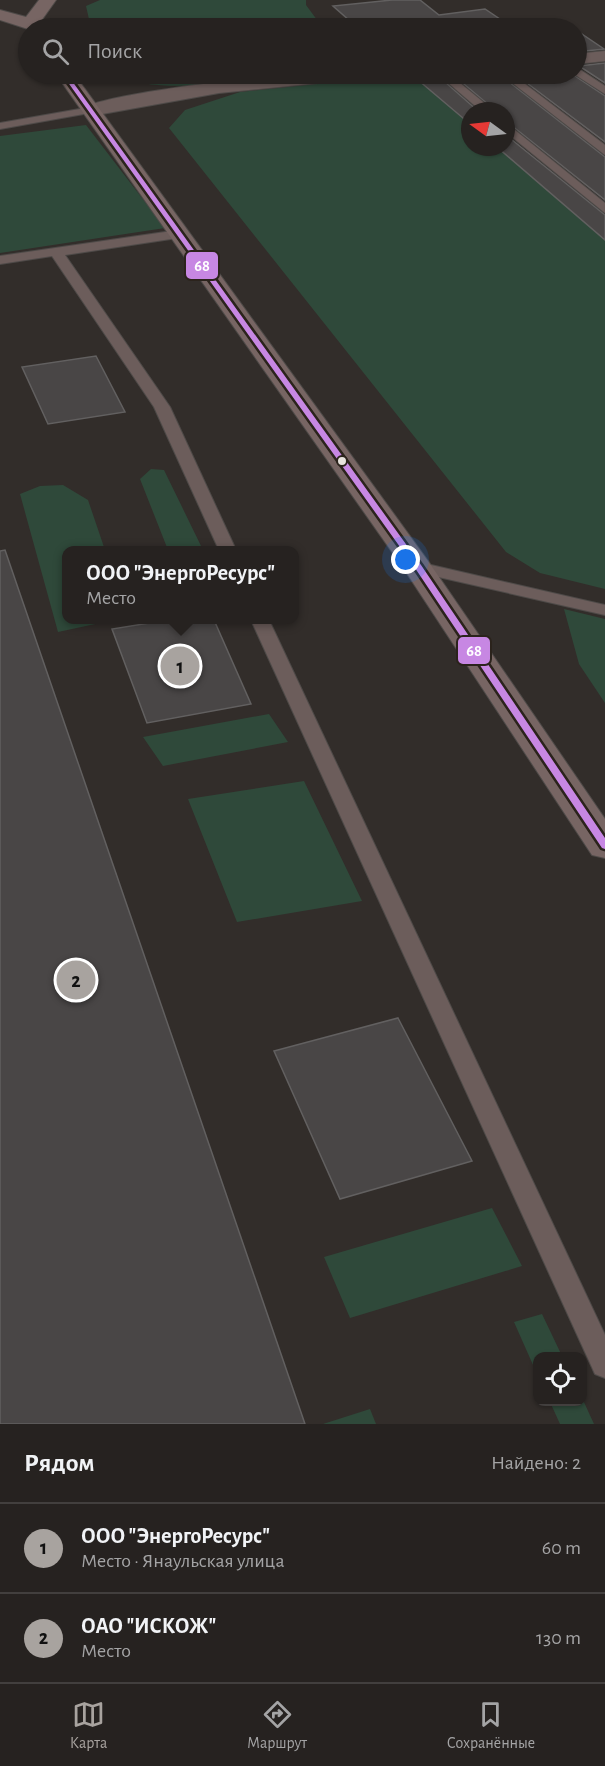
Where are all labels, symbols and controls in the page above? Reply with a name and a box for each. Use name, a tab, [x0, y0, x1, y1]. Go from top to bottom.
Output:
search box	[18, 18, 587, 84]
icon: search	[39, 35, 72, 68]
text: Поиск	[87, 40, 142, 62]
north arrow	[461, 102, 515, 156]
line badge: 68	[185, 251, 219, 280]
text: 68	[194, 258, 210, 274]
unlabelled marker	[336, 455, 348, 467]
your location	[391, 545, 420, 574]
popup	[62, 546, 299, 624]
text: ООО "ЭнергоРесурс"	[86, 562, 275, 584]
text: Место	[86, 588, 136, 608]
line badge: 68	[457, 636, 491, 665]
text: 68	[466, 643, 482, 659]
pin: 1	[160, 644, 200, 688]
pin: 2	[56, 958, 96, 1002]
map controls	[533, 1352, 587, 1406]
button: locate	[533, 1352, 587, 1406]
text: Рядом	[24, 1450, 95, 1476]
text: Найдено: 2	[491, 1453, 581, 1473]
text: ООО "ЭнергоРесурс"	[81, 1525, 270, 1547]
text: 1	[40, 1538, 47, 1558]
text: 60 m	[542, 1538, 581, 1558]
text: Место · Янаульская улица	[81, 1551, 285, 1571]
text: ОАО "ИСКОЖ"	[81, 1615, 216, 1637]
text: 2	[39, 1628, 48, 1648]
text: 130 m	[536, 1628, 581, 1648]
text: Место	[81, 1641, 131, 1661]
tab: Карта	[70, 1698, 107, 1753]
tab: Маршрут	[247, 1698, 307, 1753]
tab: Сохранённые	[447, 1698, 535, 1753]

